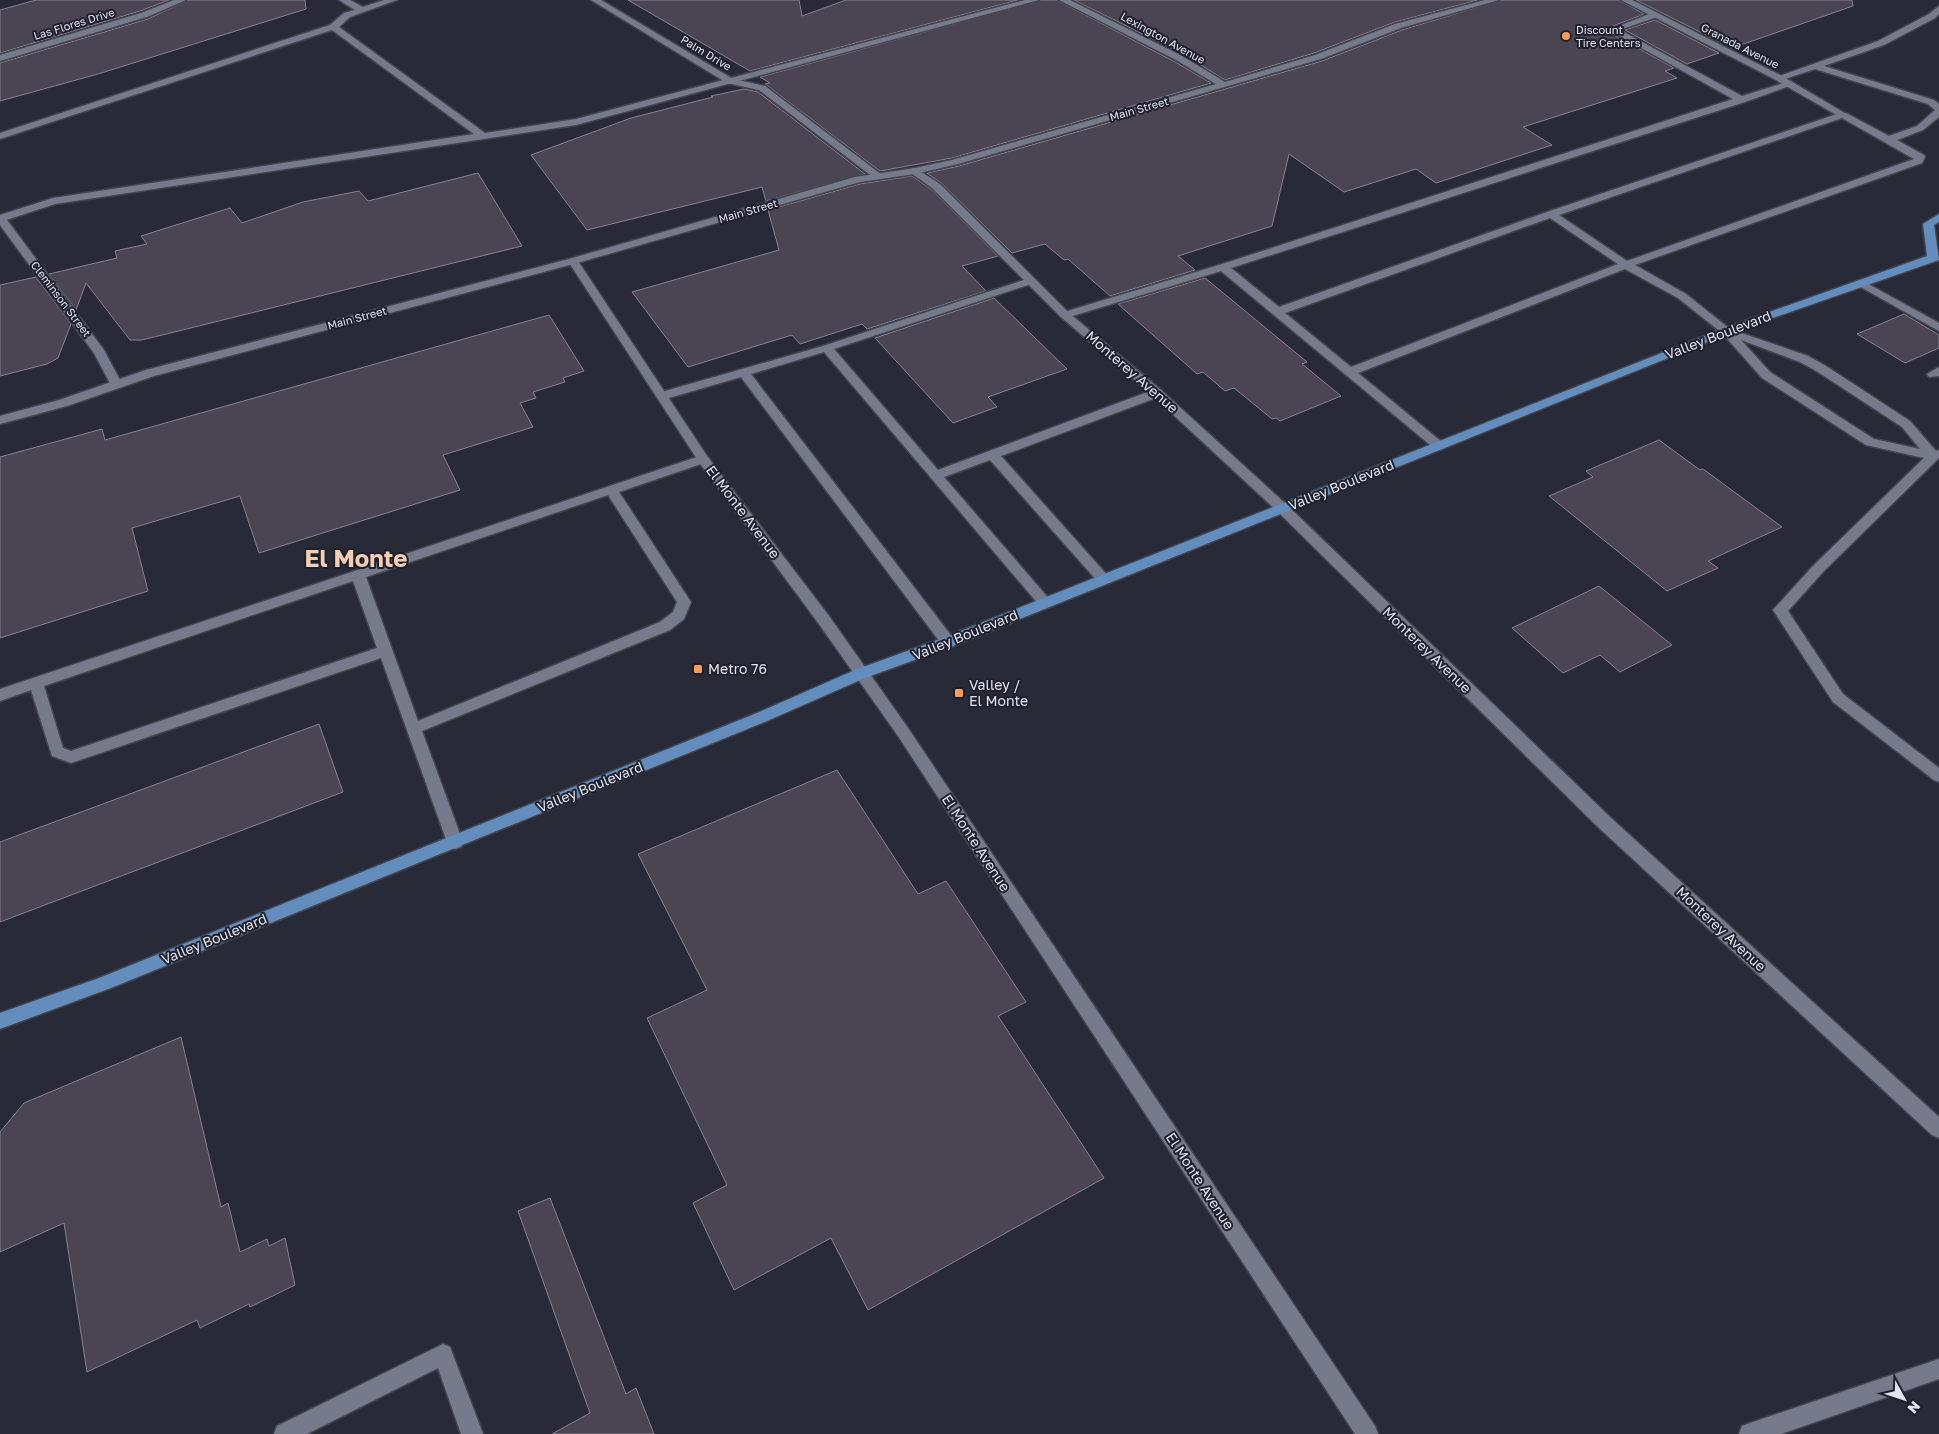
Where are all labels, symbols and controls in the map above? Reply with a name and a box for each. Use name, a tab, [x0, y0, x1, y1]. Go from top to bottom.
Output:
street label: Las Flores Drive	[32, 5, 116, 42]
street label: Lexington Avenue	[1119, 9, 1208, 66]
street label: Granada Avenue	[1699, 20, 1781, 71]
place label: Discount Tire Centers	[1576, 23, 1641, 49]
marker: Discount Tire Centers	[1560, 30, 1572, 42]
street label: Palm Drive	[679, 32, 734, 73]
street label: Main Street	[1108, 94, 1170, 123]
street label: Main Street	[717, 196, 779, 225]
street label: Cleminson Street	[29, 258, 94, 339]
street label: Main Street	[326, 303, 388, 332]
street label: Valley Boulevard	[1662, 307, 1773, 363]
street label: Monterey Avenue	[1083, 327, 1182, 416]
street label: Valley Boulevard	[1286, 456, 1396, 513]
street label: El Monte Avenue	[703, 462, 784, 562]
district label: El Monte	[304, 543, 408, 572]
street label: Monterey Avenue	[1380, 603, 1475, 696]
street label: Valley Boulevard	[910, 606, 1020, 663]
place label: Metro 76	[708, 660, 767, 677]
marker: Metro 76	[692, 663, 704, 675]
place label: Valley / El Monte	[969, 676, 1028, 709]
marker: Valley / El Monte	[953, 687, 965, 699]
street label: Valley Boulevard	[535, 758, 645, 815]
street label: El Monte Avenue	[939, 791, 1014, 894]
street label: Monterey Avenue	[1673, 883, 1770, 975]
street label: Valley Boulevard	[159, 910, 269, 967]
street label: El Monte Avenue	[1163, 1129, 1238, 1232]
north arrow	[1879, 1374, 1929, 1424]
text: N	[1904, 1398, 1924, 1417]

